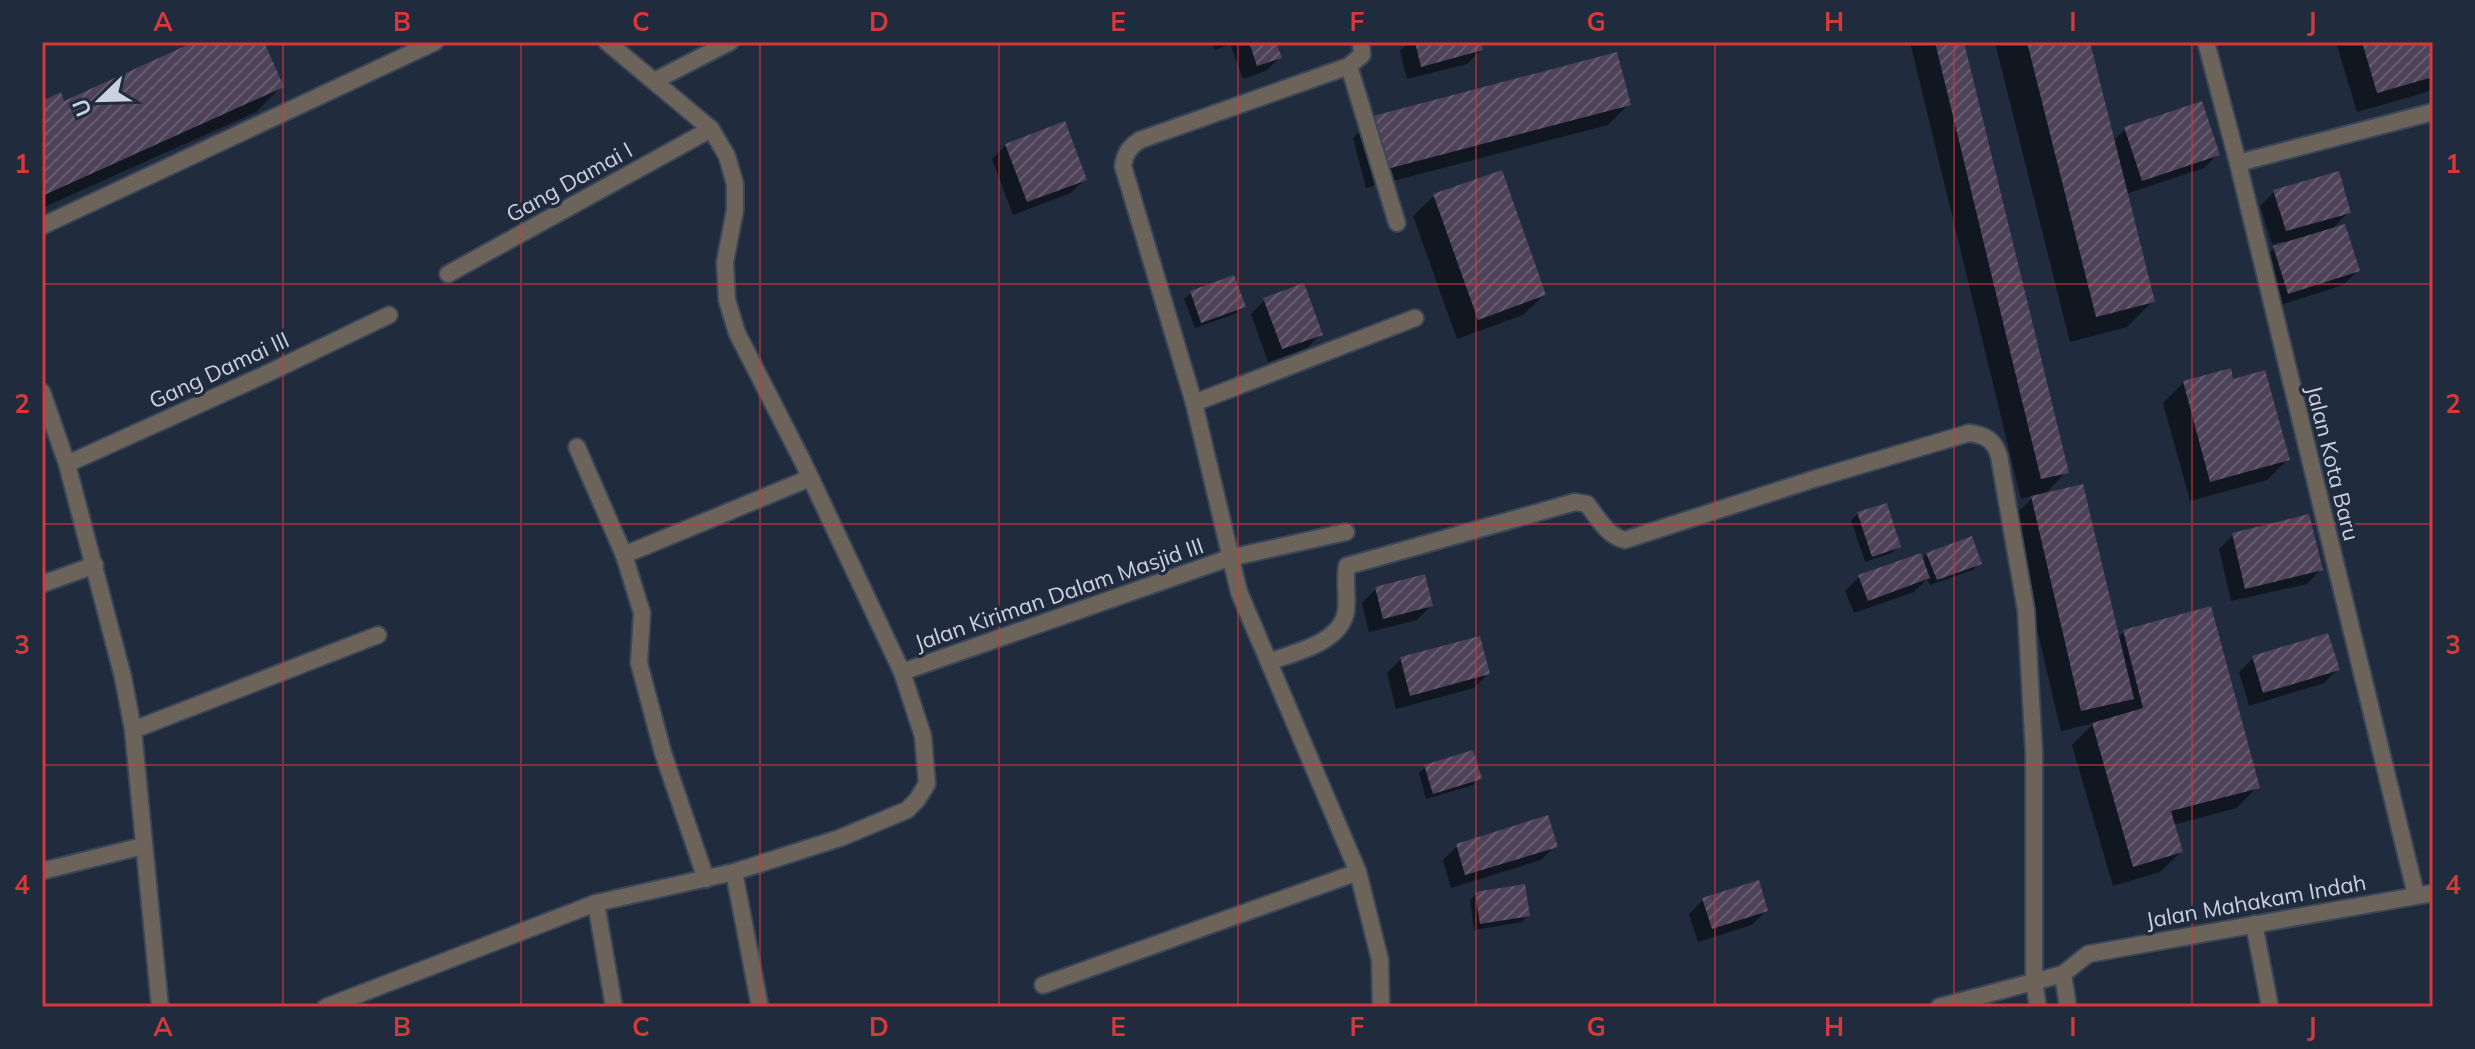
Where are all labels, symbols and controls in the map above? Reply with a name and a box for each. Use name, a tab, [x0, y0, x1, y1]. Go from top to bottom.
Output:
text: A	[153, 5, 173, 38]
text: B	[393, 5, 411, 38]
text: C	[632, 5, 650, 38]
text: D	[869, 5, 889, 38]
text: E	[1110, 5, 1126, 38]
text: F	[1350, 5, 1365, 38]
text: G	[1586, 5, 1606, 38]
text: H	[1824, 5, 1844, 38]
text: I	[2069, 5, 2077, 38]
text: J	[2307, 5, 2317, 38]
north arrow	[60, 60, 140, 140]
text: U	[66, 95, 98, 121]
street label: Gang Damai I	[501, 136, 637, 228]
text: 1	[14, 147, 30, 180]
text: 1	[2445, 147, 2461, 180]
street label: Gang Damai III	[144, 325, 294, 415]
street label: Jalan Kota Baru	[2300, 382, 2366, 544]
text: 2	[14, 387, 30, 420]
text: 2	[2445, 387, 2461, 420]
street label: Jalan Kiriman Dalam Masjid III	[911, 531, 1207, 657]
text: 3	[14, 628, 30, 661]
text: 3	[2445, 628, 2461, 661]
text: 4	[14, 868, 30, 901]
street label: Jalan Mahakam Indah	[2144, 868, 2368, 934]
text: 4	[2445, 868, 2461, 901]
text: A	[153, 1010, 173, 1043]
text: B	[393, 1010, 411, 1043]
text: C	[632, 1010, 650, 1043]
text: D	[869, 1010, 889, 1043]
text: E	[1110, 1010, 1126, 1043]
text: F	[1350, 1010, 1365, 1043]
text: G	[1586, 1010, 1606, 1043]
text: H	[1824, 1010, 1844, 1043]
text: I	[2069, 1010, 2077, 1043]
text: J	[2307, 1010, 2317, 1043]

